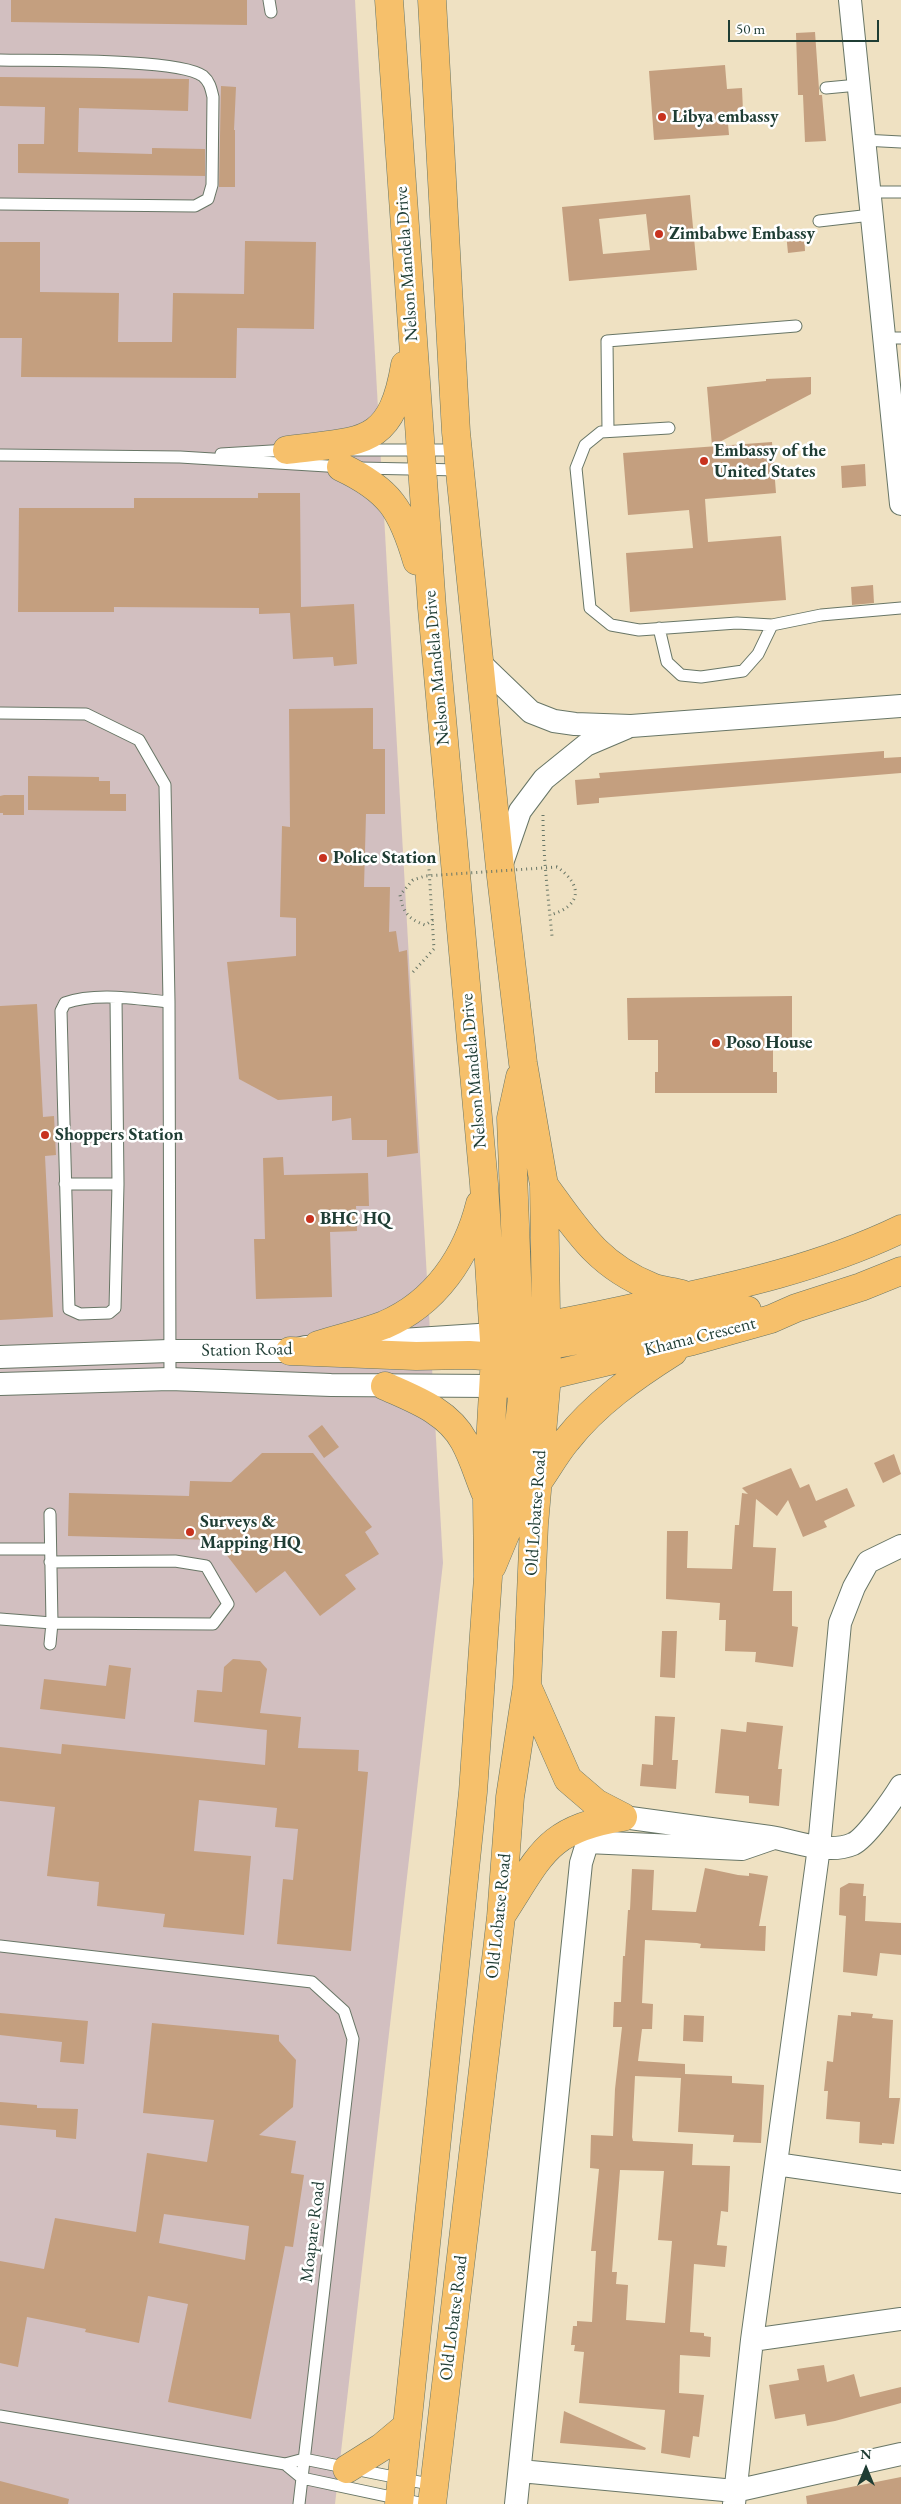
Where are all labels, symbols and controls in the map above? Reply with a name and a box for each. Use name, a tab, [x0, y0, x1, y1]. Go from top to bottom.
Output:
scale bar	[731, 10, 882, 42]
text: 50 m	[736, 19, 765, 38]
place label: Libya embassy	[672, 106, 779, 128]
marker: Libya embassy	[656, 111, 668, 123]
street label: Nelson Mandela Drive	[391, 186, 423, 342]
place label: Zimbabwe Embassy	[669, 223, 815, 245]
marker: Zimbabwe Embassy	[653, 228, 665, 240]
place label: Embassy of the United States	[714, 440, 826, 482]
marker: Embassy of the United States	[698, 455, 710, 467]
street label: Nelson Mandela Drive	[419, 590, 455, 746]
place label: Police Station	[333, 847, 437, 869]
marker: Police Station	[317, 852, 329, 864]
street label: Nelson Mandela Drive	[456, 993, 492, 1149]
place label: Poso House	[726, 1032, 813, 1054]
marker: Poso House	[710, 1037, 722, 1049]
place label: Shoppers Station	[55, 1124, 183, 1146]
marker: Shoppers Station	[39, 1129, 51, 1141]
place label: BHC HQ	[320, 1208, 391, 1230]
marker: BHC HQ	[304, 1213, 316, 1225]
street label: Khama Crescent	[642, 1313, 758, 1361]
street label: Station Road	[201, 1338, 293, 1362]
street label: Old Lobatse Road	[521, 1449, 551, 1577]
place label: Surveys & Mapping HQ	[200, 1511, 301, 1554]
marker: Surveys & Mapping HQ	[184, 1526, 196, 1538]
street label: Old Lobatse Road	[482, 1852, 516, 1980]
street label: Moapare Road	[296, 2180, 330, 2284]
street label: Old Lobatse Road	[436, 2254, 472, 2382]
north arrow	[841, 2444, 891, 2494]
text: N	[860, 2445, 872, 2463]

